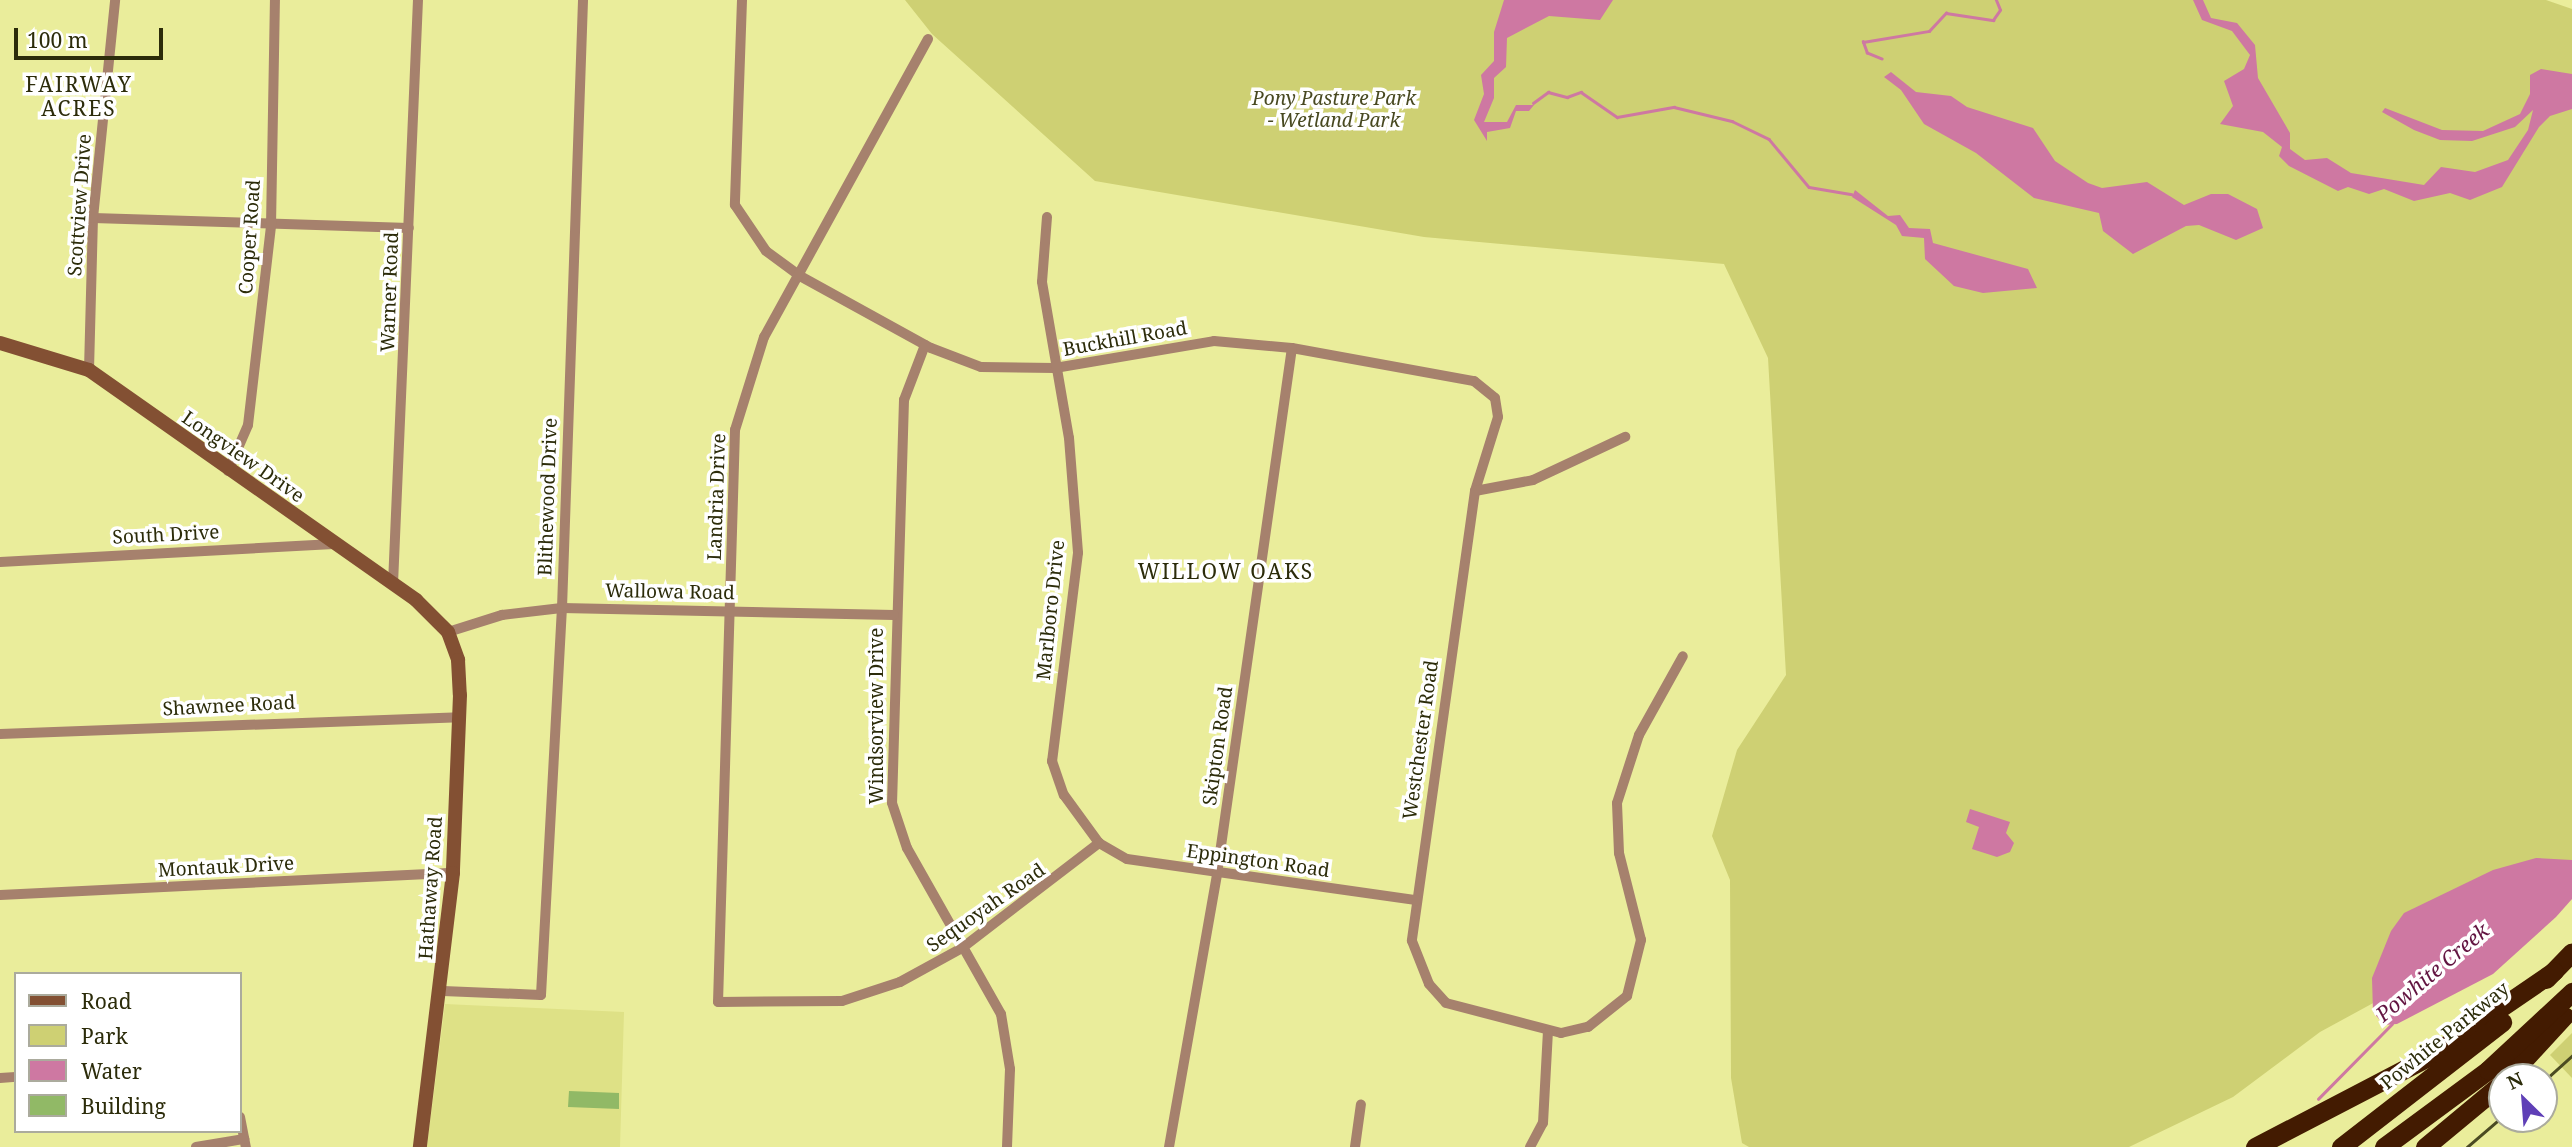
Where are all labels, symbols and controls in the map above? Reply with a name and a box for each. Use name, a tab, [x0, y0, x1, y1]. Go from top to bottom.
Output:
scale bar	[18, 14, 166, 58]
text: 100 m	[27, 26, 88, 54]
district label: FAIRWAY ACRES	[26, 71, 132, 121]
park label: Pony Pasture Park - Wetland Park	[1252, 88, 1416, 132]
street label: Scottview Drive	[64, 133, 96, 277]
street label: Cooper Road	[235, 179, 265, 295]
street label: Warner Road	[377, 231, 403, 353]
street label: Buckhill Road	[1061, 317, 1189, 361]
street label: Longview Drive	[178, 406, 308, 508]
street label: Blithewood Drive	[534, 418, 562, 576]
street label: Landria Drive	[703, 433, 731, 561]
street label: South Drive	[112, 521, 220, 549]
street label: Marlboro Drive	[1032, 539, 1070, 681]
district label: WILLOW OAKS	[1139, 558, 1313, 584]
street label: Wallowa Road	[605, 579, 735, 605]
street label: Windsorview Drive	[866, 628, 888, 804]
street label: Westchester Road	[1399, 659, 1443, 821]
street label: Skipton Road	[1198, 685, 1238, 807]
street label: Shawnee Road	[162, 691, 296, 721]
street label: Hathaway Road	[415, 816, 447, 960]
street label: Eppington Road	[1185, 840, 1331, 882]
street label: Montauk Drive	[157, 852, 295, 882]
street label: Sequoyah Road	[923, 859, 1049, 957]
water label: Powhite Creek	[2370, 917, 2494, 1027]
legend	[14, 972, 242, 1133]
street label: Powhite Parkway	[2376, 977, 2514, 1095]
text: Road	[81, 987, 132, 1015]
text: Park	[81, 1022, 128, 1050]
text: Water	[81, 1057, 142, 1085]
north arrow	[2488, 1063, 2558, 1133]
text: N	[2503, 1066, 2527, 1096]
text: Building	[81, 1092, 166, 1120]

